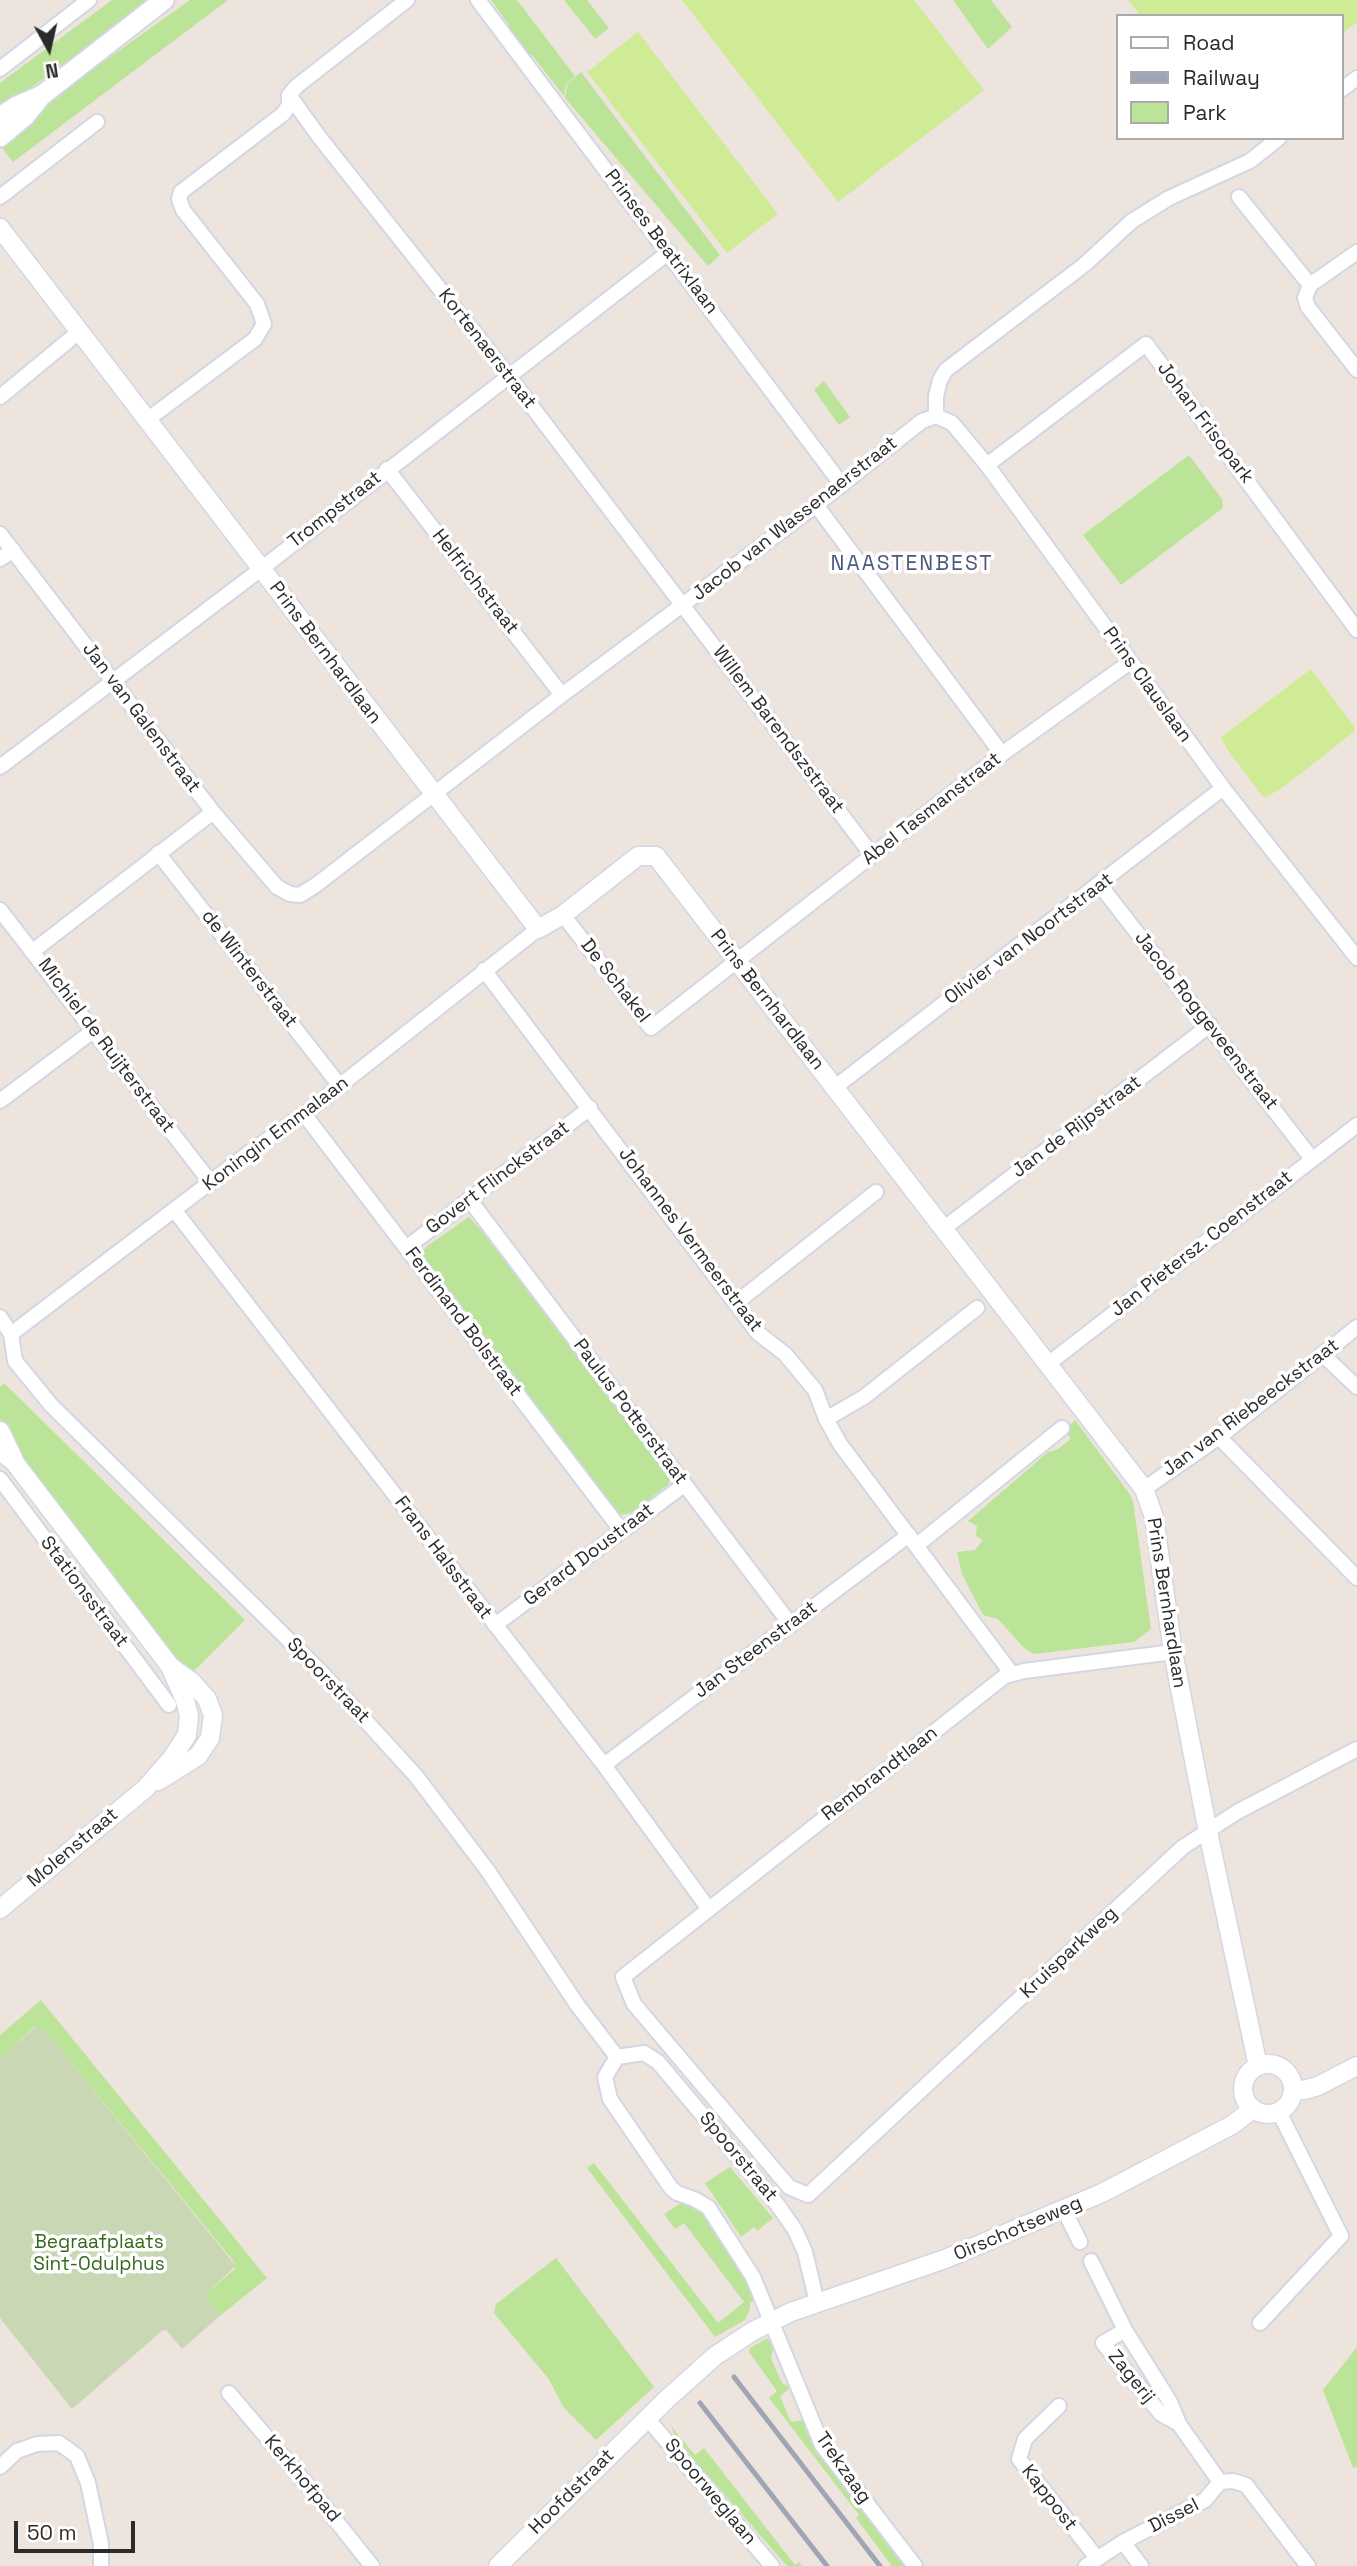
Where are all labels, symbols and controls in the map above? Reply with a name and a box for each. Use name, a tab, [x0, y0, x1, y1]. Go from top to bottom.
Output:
north arrow	[14, 14, 84, 84]
legend	[1116, 14, 1343, 140]
text: Road	[1183, 29, 1235, 56]
text: N	[44, 57, 60, 84]
text: Railway	[1183, 64, 1260, 91]
text: Park	[1183, 99, 1227, 126]
street label: Prinses Beatrixlaan	[599, 165, 723, 319]
street label: Kortenaerstraat	[433, 285, 541, 413]
street label: Johan Frisopark	[1152, 358, 1258, 488]
street label: Jacob van Wassenaerstraat	[688, 432, 902, 606]
street label: Trompstraat	[284, 466, 386, 554]
street label: Helfrichstraat	[427, 525, 523, 639]
district label: NAASTENBEST	[832, 551, 992, 577]
street label: Prins Bernhardlaan	[264, 577, 386, 729]
street label: Prins Clauslaan	[1097, 623, 1197, 747]
street label: Jan van Galenstraat	[77, 638, 205, 798]
street label: Willem Barendszstraat	[708, 642, 848, 818]
street label: Abel Tasmanstraat	[858, 748, 1006, 870]
street label: Olivier van Noortstraat	[940, 868, 1118, 1010]
street label: de Winterstraat	[196, 906, 302, 1032]
street label: Prins Bernhardlaan	[705, 925, 829, 1075]
street label: Jacob Roggeveenstraat	[1129, 927, 1283, 1115]
street label: De Schakel	[575, 935, 655, 1027]
street label: Michiel de Ruijterstraat	[33, 954, 179, 1138]
street label: Jan de Rijpstraat	[1008, 1071, 1146, 1183]
street label: Koningin Emmalaan	[199, 1072, 353, 1196]
street label: Govert Flinckstraat	[422, 1117, 574, 1239]
street label: Johannes Vermeerstraat	[613, 1143, 767, 1337]
street label: Jan Pietersz. Coenstraat	[1107, 1166, 1297, 1322]
street label: Ferdinand Bolstraat	[400, 1243, 526, 1401]
street label: Jan van Riebeeckstraat	[1158, 1334, 1344, 1482]
street label: Paulus Potterstraat	[568, 1335, 692, 1489]
street label: Frans Halsstraat	[389, 1492, 497, 1624]
street label: Gerard Doustraat	[520, 1499, 658, 1611]
street label: Prins Bernhardlaan	[1141, 1516, 1191, 1690]
street label: Stationsstraat	[35, 1532, 133, 1652]
street label: Jan Steenstraat	[690, 1596, 822, 1704]
street label: Spoorstraat	[282, 1634, 374, 1728]
street label: Rembrandtlaan	[818, 1722, 942, 1826]
street label: Molenstraat	[23, 1804, 123, 1892]
street label: Kruisparkweg	[1016, 1902, 1122, 2004]
street label: Spoorstraat	[694, 2108, 782, 2206]
street label: Oirschotseweg	[950, 2192, 1086, 2266]
park label: Begraafplaats Sint-Odulphus	[33, 2232, 165, 2276]
street label: Zagerij	[1103, 2346, 1159, 2408]
street label: Trekzaag	[810, 2428, 876, 2508]
street label: Kerkhofpad	[259, 2431, 345, 2527]
street label: Spoorweglaan	[659, 2434, 761, 2550]
street label: Hoofdstraat	[525, 2445, 619, 2539]
street label: Kappost	[1016, 2461, 1082, 2535]
street label: Dissel	[1145, 2494, 1203, 2538]
scale bar	[18, 2506, 138, 2550]
text: 50 m	[27, 2519, 77, 2546]

